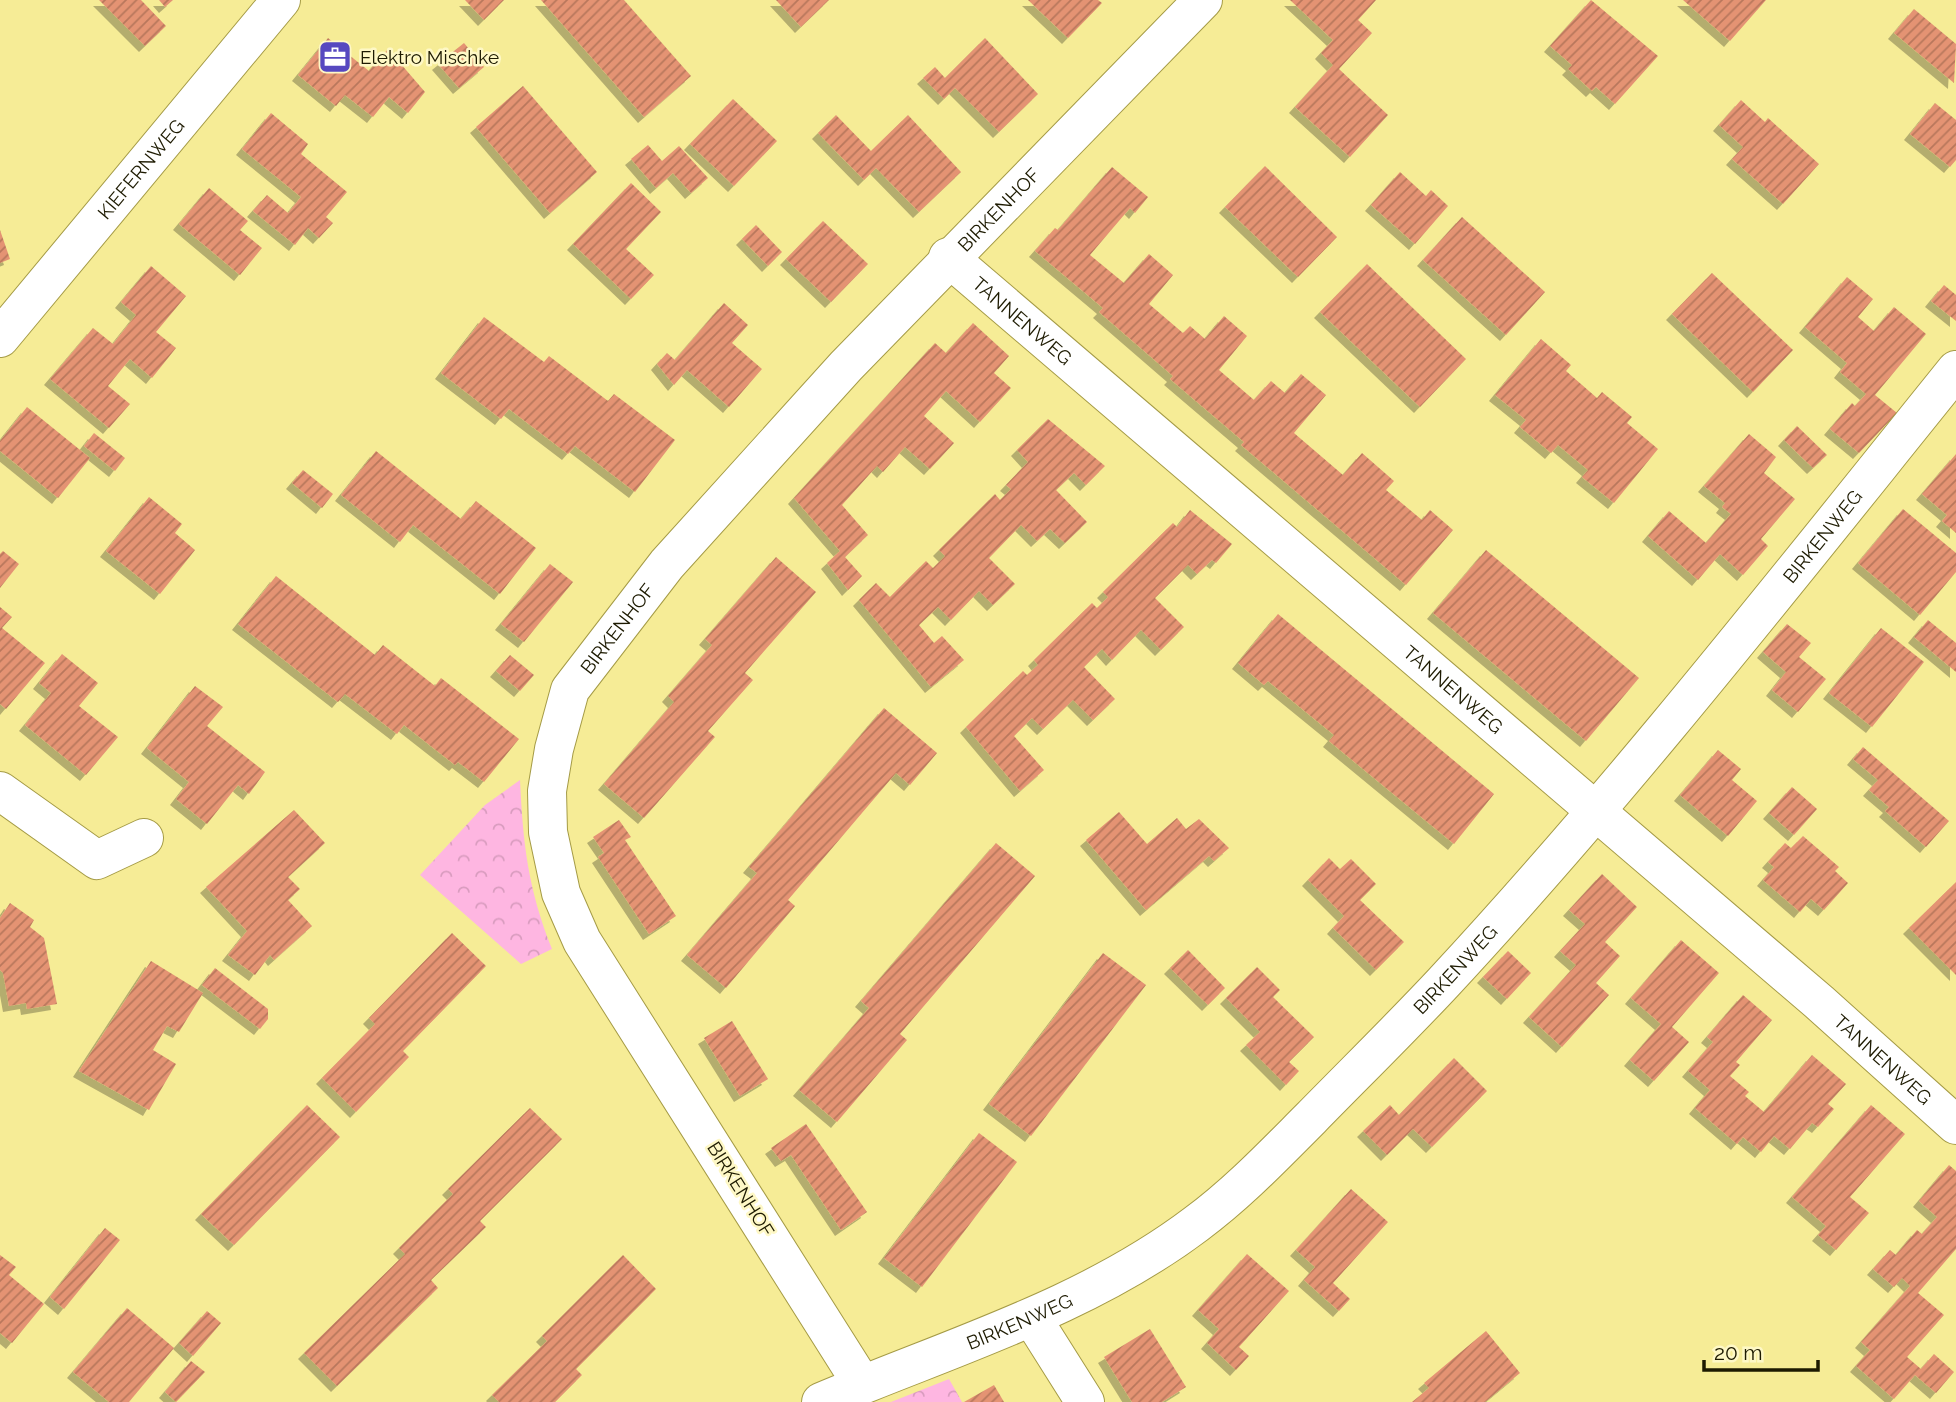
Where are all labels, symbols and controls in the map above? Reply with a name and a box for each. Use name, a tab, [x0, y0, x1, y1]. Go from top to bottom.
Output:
office icon: Elektro Mischke	[316, 38, 354, 76]
place label: Elektro Mischke	[360, 46, 499, 68]
street label: KIEFERNWEG	[93, 114, 188, 223]
street label: BIRKENHOF	[953, 163, 1044, 256]
street label: TANNENWEG	[968, 272, 1077, 369]
street label: BIRKENWEG	[1778, 485, 1866, 587]
street label: BIRKENHOF	[576, 579, 659, 678]
street label: TANNENWEG	[1399, 641, 1507, 738]
street label: BIRKENWEG	[1409, 920, 1502, 1018]
street label: TANNENWEG	[1830, 1010, 1936, 1109]
street label: BIRKENHOF	[703, 1137, 779, 1241]
street label: BIRKENWEG	[963, 1289, 1076, 1354]
scale bar	[1704, 1328, 1818, 1372]
text: 20 m	[1714, 1340, 1762, 1365]

